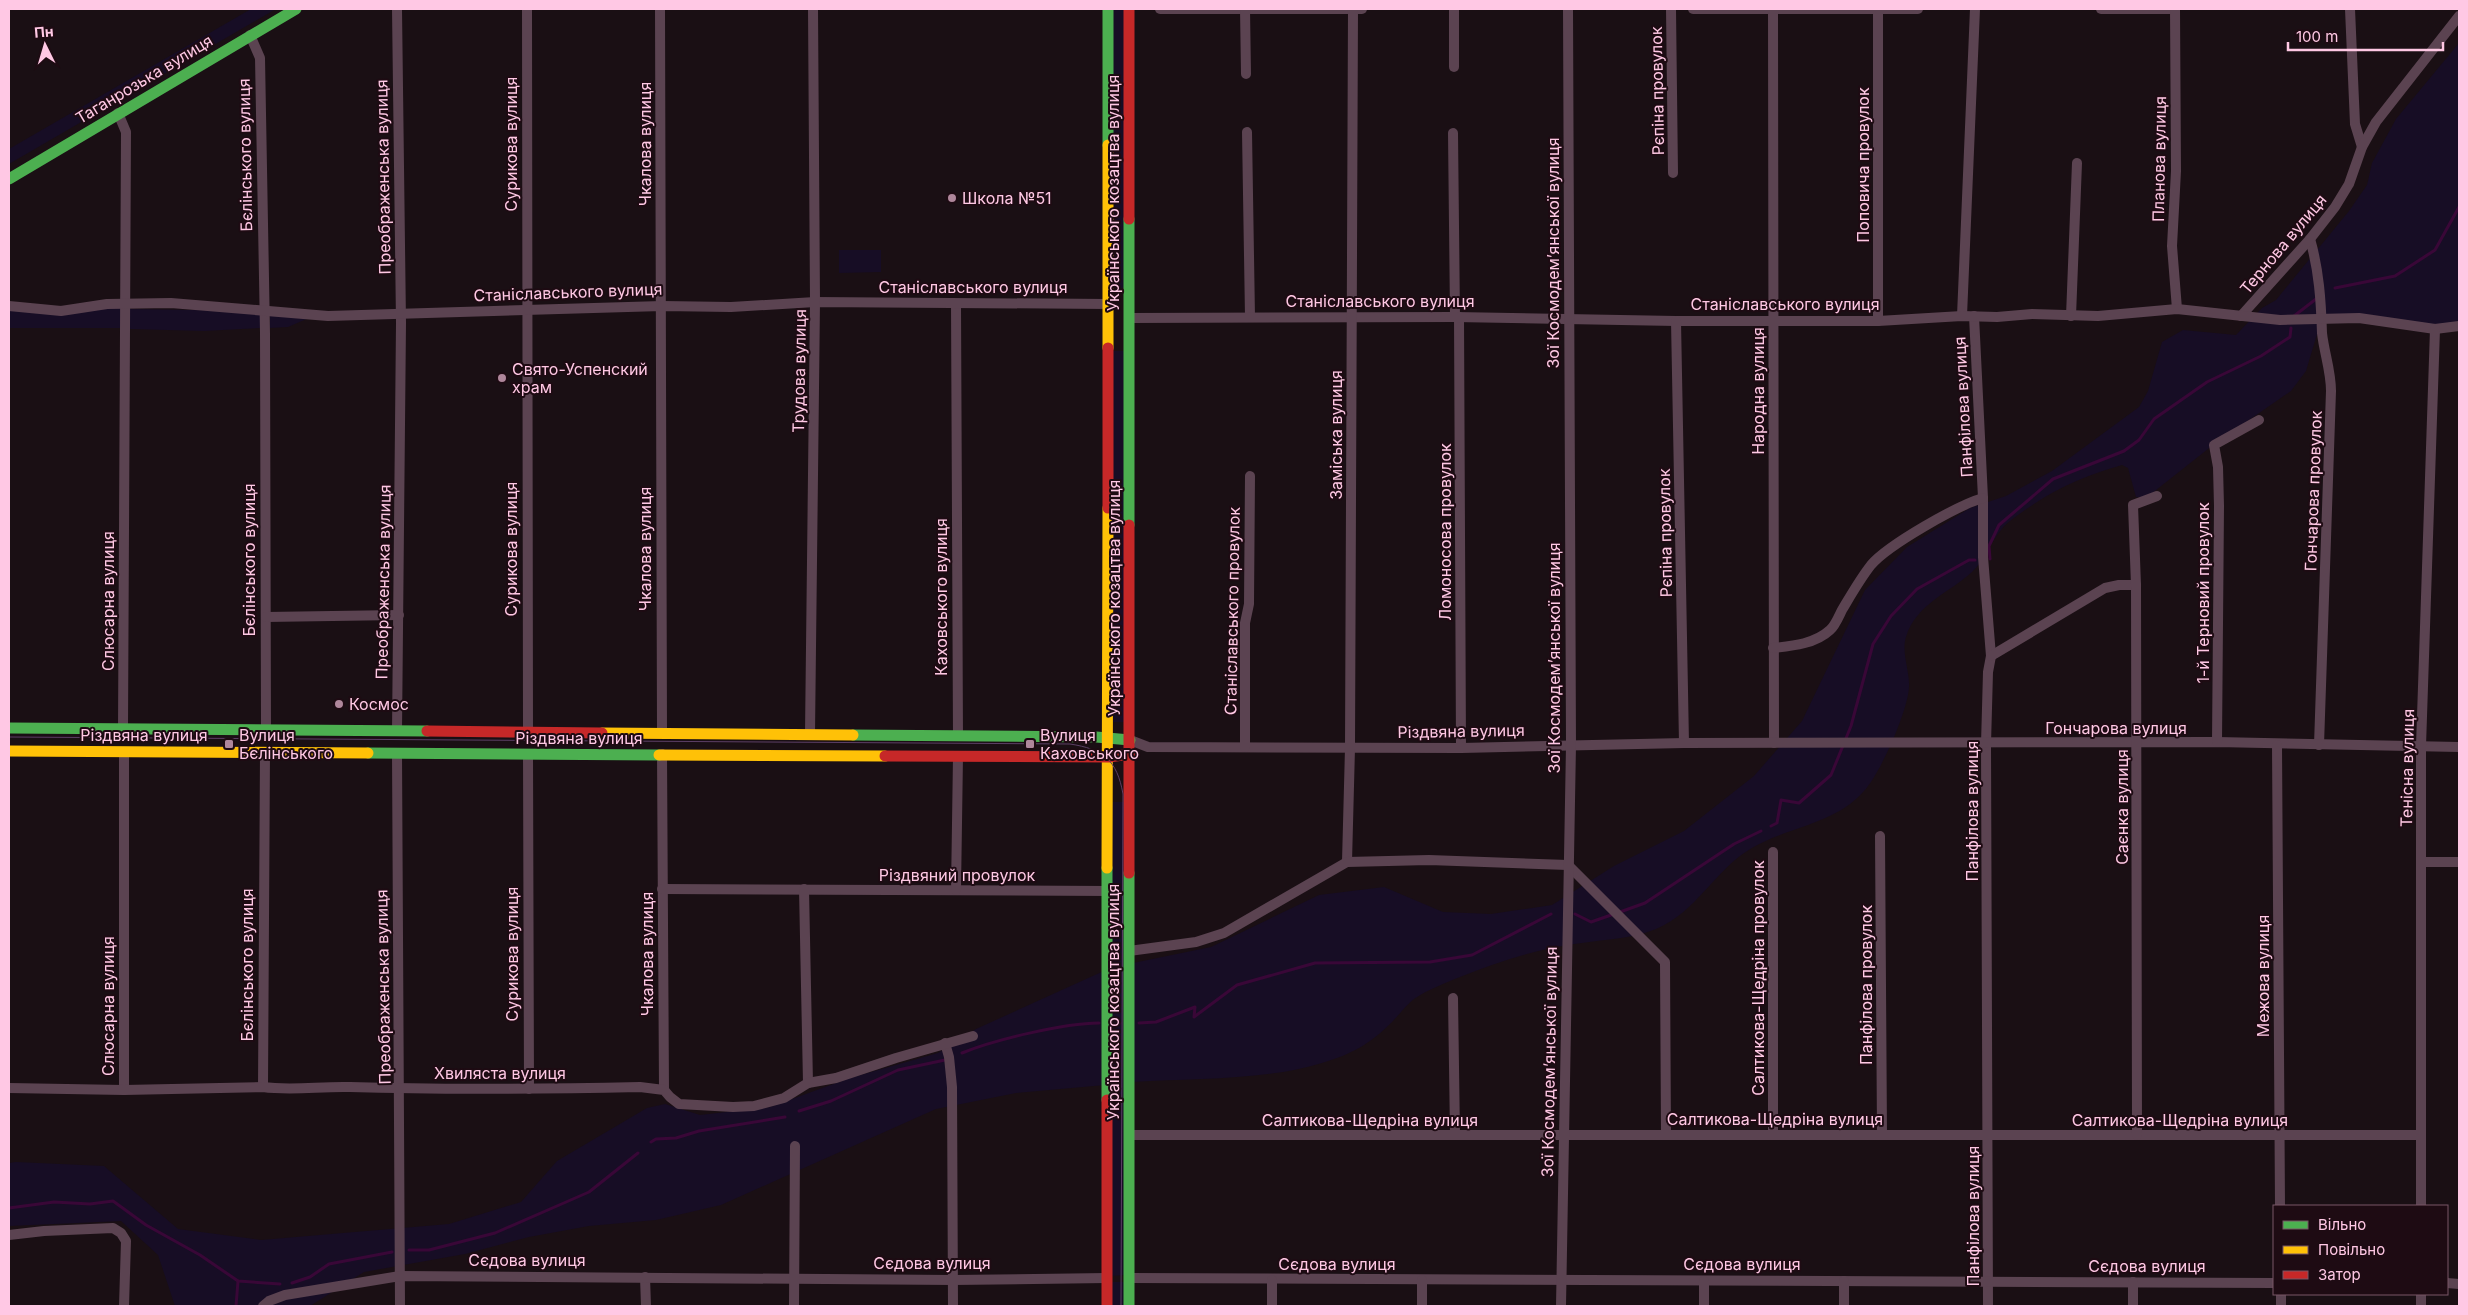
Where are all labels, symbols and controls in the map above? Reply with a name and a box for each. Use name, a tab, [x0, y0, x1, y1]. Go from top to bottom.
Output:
north arrow	[20, 20, 70, 70]
scale bar	[2288, 20, 2443, 52]
text: Пн	[34, 22, 54, 41]
street label: Рєпіна провулок	[1646, 26, 1668, 156]
text: 100 m	[2296, 27, 2338, 46]
street label: Таганрозька вулиця	[72, 30, 216, 128]
street label: Українського козацтва вулиця	[1103, 75, 1123, 311]
street label: Сурикова вулиця	[501, 77, 521, 211]
street label: Бєлінського вулиця	[234, 78, 256, 232]
street label: Преображенська вулиця	[371, 79, 395, 275]
street label: Чкалова вулиця	[635, 82, 655, 206]
street label: Поповича провулок	[1853, 87, 1873, 243]
street label: Планова вулиця	[2148, 96, 2170, 222]
street label: Зої Космодем’янської вулиця	[1543, 137, 1563, 369]
place label: Школа №51	[962, 188, 1052, 208]
street label: Тернова вулиця	[2235, 190, 2331, 298]
marker: Школа №51	[946, 192, 958, 204]
street label: Станіславського вулиця	[878, 277, 1068, 297]
street label: Станіславського вулиця	[473, 279, 663, 305]
street label: Станіславського вулиця	[1285, 291, 1475, 311]
street label: Станіславського вулиця	[1690, 294, 1880, 314]
street label: Трудова вулиця	[788, 309, 810, 433]
street label: Народна вулиця	[1748, 327, 1768, 455]
street label: Панфілова вулиця	[1949, 336, 1977, 478]
place label: Свято-Успенский храм	[512, 359, 648, 397]
street label: Заміська вулиця	[1326, 370, 1346, 500]
marker: Свято-Успенский храм	[496, 372, 508, 384]
street label: Гончарова провулок	[2300, 410, 2326, 572]
street label: Ломоносова провулок	[1435, 443, 1455, 621]
street label: Рєпіна провулок	[1654, 468, 1676, 598]
street label: Українського козацтва вулиця	[1104, 480, 1124, 716]
street label: Сурикова вулиця	[501, 482, 521, 616]
street label: Бєлінського вулиця	[239, 483, 259, 637]
street label: Преображенська вулиця	[371, 484, 395, 680]
street label: Чкалова вулиця	[635, 487, 655, 611]
street label: 1-й Терновий провулок	[2193, 502, 2213, 684]
street label: Станіславського провулок	[1220, 506, 1244, 715]
street label: Каховського вулиця	[931, 518, 951, 676]
street label: Слюсарна вулиця	[98, 531, 118, 671]
street label: Зої Космодем’янської вулиця	[1544, 542, 1564, 774]
place label: Космос	[349, 694, 409, 714]
marker: Космос	[333, 698, 345, 710]
street label: Тенісна вулиця	[2396, 709, 2418, 827]
street label: Гончарова вулиця	[2045, 718, 2187, 738]
street label: Різдвяна вулиця	[1397, 720, 1525, 742]
street label: Різдвяна вулиця	[80, 725, 208, 745]
place label: Вулиця Бєлінського	[239, 725, 333, 763]
place label: Вулиця Каховського	[1040, 725, 1139, 763]
street label: Різдвяна вулиця	[515, 728, 643, 748]
marker: Вулиця Бєлінського	[223, 738, 235, 750]
marker: Вулиця Каховського	[1024, 738, 1036, 750]
street label: Панфілова вулиця	[1962, 741, 1982, 881]
street label: Саєнка вулиця	[2112, 749, 2132, 865]
street label: Салтикова-Щедріна провулок	[1748, 860, 1768, 1096]
street label: Різдвяний провулок	[879, 865, 1036, 885]
street label: Українського козацтва вулиця	[1103, 884, 1123, 1120]
street label: Сурикова вулиця	[502, 887, 522, 1021]
street label: Бєлінського вулиця	[237, 888, 257, 1042]
street label: Преображенська вулиця	[371, 889, 395, 1085]
street label: Чкалова вулиця	[637, 892, 657, 1016]
street label: Панфілова провулок	[1856, 905, 1876, 1065]
street label: Межова вулиця	[2253, 915, 2273, 1037]
street label: Слюсарна вулиця	[98, 936, 118, 1076]
street label: Зої Космодем’янської вулиця	[1537, 946, 1561, 1178]
street label: Хвиляста вулиця	[434, 1063, 566, 1083]
street label: Салтикова-Щедріна вулиця	[1667, 1109, 1883, 1129]
street label: Салтикова-Щедріна вулиця	[1262, 1110, 1478, 1130]
street label: Салтикова-Щедріна вулиця	[2072, 1110, 2288, 1130]
street label: Панфілова вулиця	[1963, 1146, 1983, 1286]
legend	[2273, 1205, 2448, 1295]
text: Вільно	[2318, 1215, 2366, 1234]
text: Повільно	[2318, 1240, 2385, 1259]
street label: Сєдова вулиця	[468, 1250, 586, 1270]
street label: Сєдова вулиця	[873, 1253, 991, 1273]
street label: Сєдова вулиця	[1278, 1254, 1396, 1274]
street label: Сєдова вулиця	[1683, 1254, 1801, 1274]
street label: Сєдова вулиця	[2088, 1256, 2206, 1276]
text: Затор	[2318, 1265, 2361, 1284]

